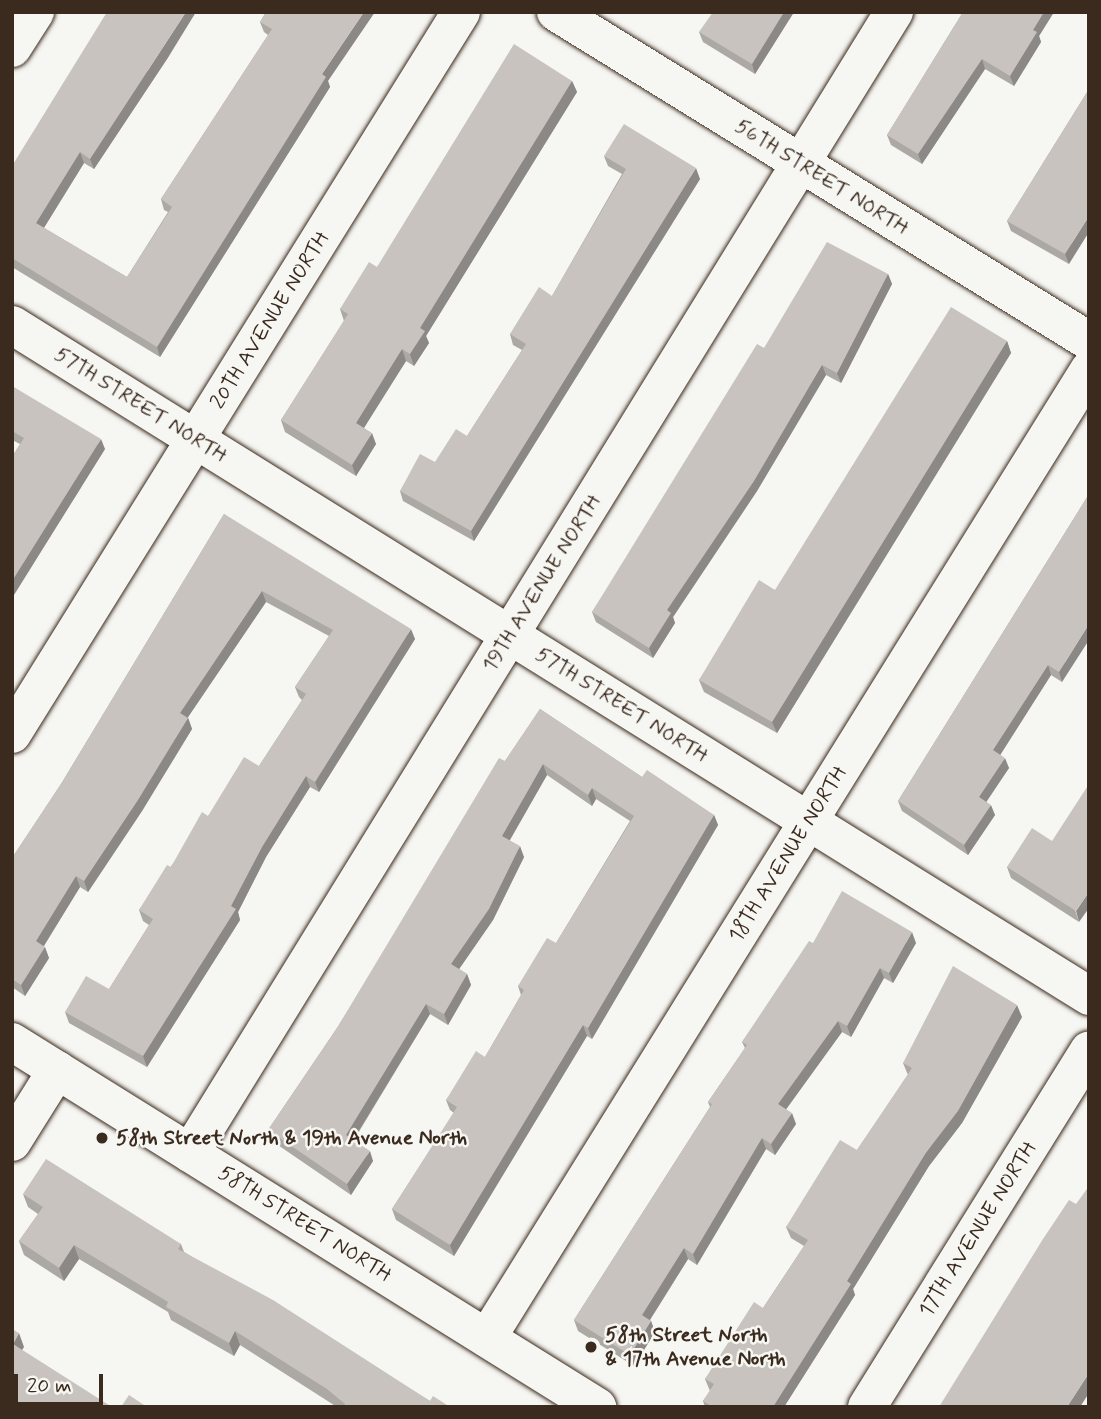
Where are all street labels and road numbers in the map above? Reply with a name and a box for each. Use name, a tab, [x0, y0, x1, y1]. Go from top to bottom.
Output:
street label: 56TH STREET NORTH	[729, 112, 915, 242]
street label: 20TH AVENUE NORTH	[205, 227, 335, 413]
street label: 57TH STREET NORTH	[48, 341, 234, 469]
street label: 19TH AVENUE NORTH	[477, 490, 607, 676]
street label: 57TH STREET NORTH	[529, 641, 715, 769]
street label: 18TH AVENUE NORTH	[724, 761, 852, 947]
street label: 17TH AVENUE NORTH	[914, 1137, 1042, 1321]
street label: 58TH STREET NORTH	[212, 1159, 398, 1289]

